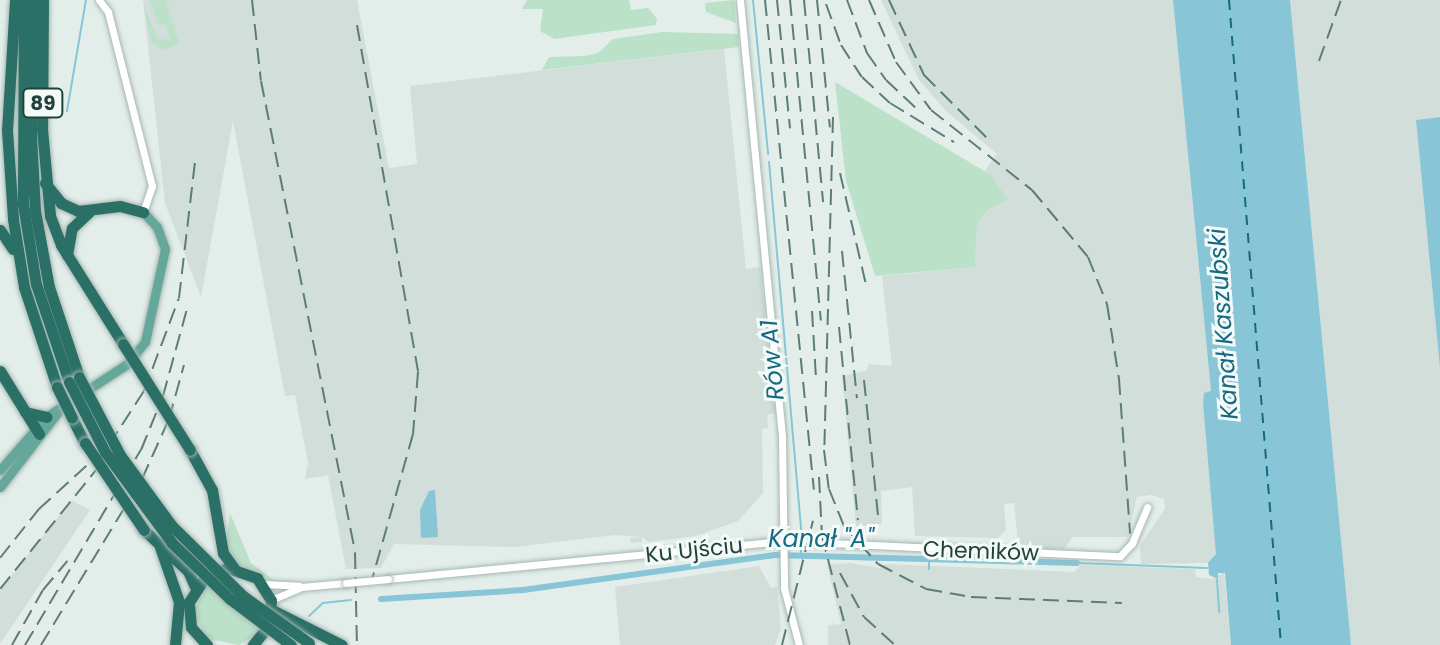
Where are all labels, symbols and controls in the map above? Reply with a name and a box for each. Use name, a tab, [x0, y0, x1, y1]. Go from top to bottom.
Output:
road number: 89	[21, 87, 65, 119]
water label: Kanał Kaszubski	[1202, 227, 1244, 421]
water label: Rów A1	[754, 319, 790, 401]
water label: Kanał "A"	[768, 525, 874, 553]
street label: Ku Ujściu	[644, 532, 744, 568]
street label: Chemików	[922, 536, 1040, 566]

